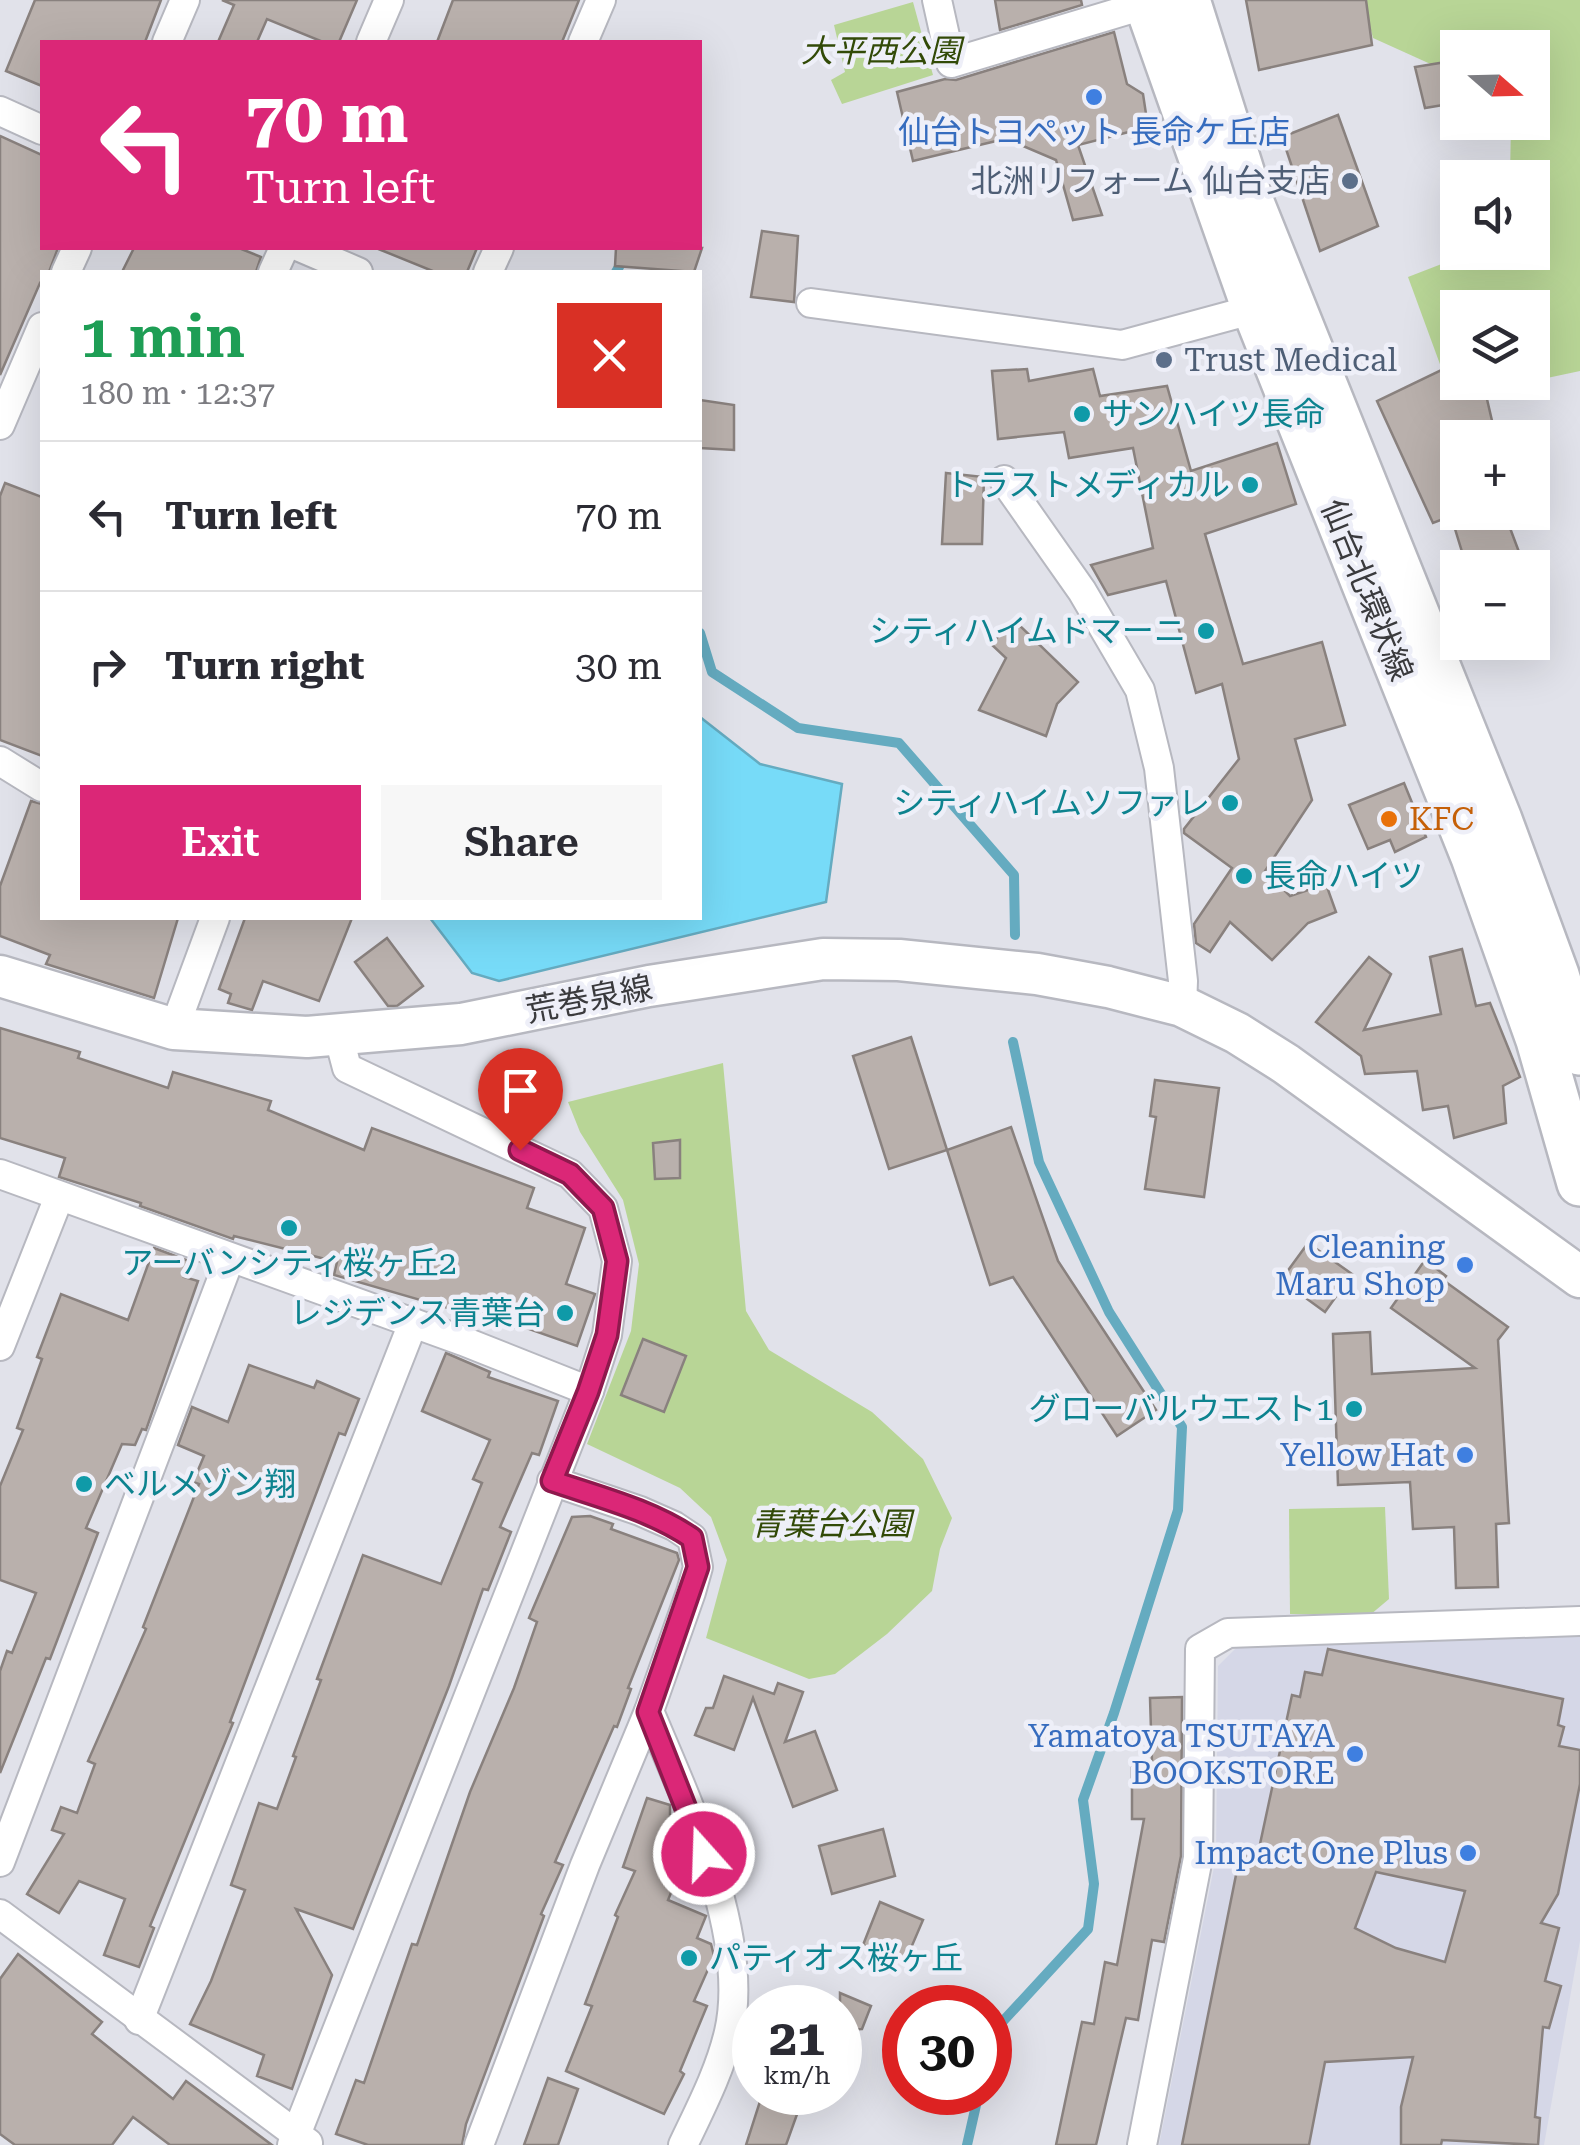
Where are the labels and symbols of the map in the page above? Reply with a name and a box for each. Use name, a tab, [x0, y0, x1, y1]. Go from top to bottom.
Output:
north arrow	[1440, 30, 1550, 140]
park label: 大平西公園	[801, 32, 965, 70]
marker: 仙台トヨペット 長命ケ丘店	[1083, 86, 1105, 108]
place label: 仙台トヨペット 長命ケ丘店	[898, 113, 1290, 151]
place label: 北洲リフォーム 仙台支店	[971, 162, 1330, 200]
marker: 北洲リフォーム 仙台支店	[1339, 170, 1361, 192]
place label: Trust Medical	[1184, 341, 1397, 379]
marker: Trust Medical	[1153, 349, 1175, 371]
place label: サンハイツ長命	[1102, 395, 1325, 433]
marker: サンハイツ長命	[1071, 403, 1093, 425]
place label: トラストメディカル	[945, 466, 1230, 504]
marker: トラストメディカル	[1239, 474, 1261, 496]
street label: 仙台北環状線	[1313, 494, 1421, 686]
place label: シティハイムドマーニ	[869, 612, 1186, 650]
marker: シティハイムドマーニ	[1195, 620, 1217, 642]
place label: シティハイムソファレ	[893, 784, 1210, 822]
marker: シティハイムソファレ	[1219, 792, 1241, 814]
place label: KFC	[1409, 800, 1474, 838]
marker: KFC	[1378, 808, 1400, 830]
place label: 長命ハイツ	[1264, 857, 1423, 895]
marker: 長命ハイツ	[1233, 865, 1255, 887]
street label: 荒巻泉線	[523, 968, 655, 1030]
pin	[478, 1048, 563, 1151]
marker: アーバンシティ桜ヶ丘2	[278, 1217, 300, 1239]
place label: Cleaning Maru Shop	[1275, 1228, 1446, 1303]
place label: アーバンシティ桜ヶ丘2	[121, 1244, 457, 1282]
marker: Cleaning Maru Shop	[1454, 1254, 1476, 1276]
place label: レジデンス青葉台	[290, 1294, 545, 1332]
marker: レジデンス青葉台	[554, 1302, 576, 1324]
place label: グローバルウエスト1	[1028, 1390, 1334, 1428]
marker: グローバルウエスト1	[1343, 1398, 1365, 1420]
place label: Yellow Hat	[1280, 1436, 1445, 1474]
marker: Yellow Hat	[1454, 1444, 1476, 1466]
place label: ベルメゾン翔	[104, 1465, 296, 1503]
marker: ベルメゾン翔	[73, 1473, 95, 1495]
park label: 青葉台公園	[751, 1505, 915, 1543]
place label: Yamatoya TSUTAYA BOOKSTORE	[1028, 1717, 1336, 1792]
marker: Yamatoya TSUTAYA BOOKSTORE	[1344, 1743, 1366, 1765]
position arrow	[652, 1802, 756, 1906]
place label: Impact One Plus	[1194, 1834, 1448, 1872]
marker: Impact One Plus	[1457, 1842, 1479, 1864]
place label: パティオス桜ヶ丘	[709, 1939, 963, 1977]
marker: パティオス桜ヶ丘	[678, 1947, 700, 1969]
speed limit sign: 30	[882, 1985, 1012, 2115]

